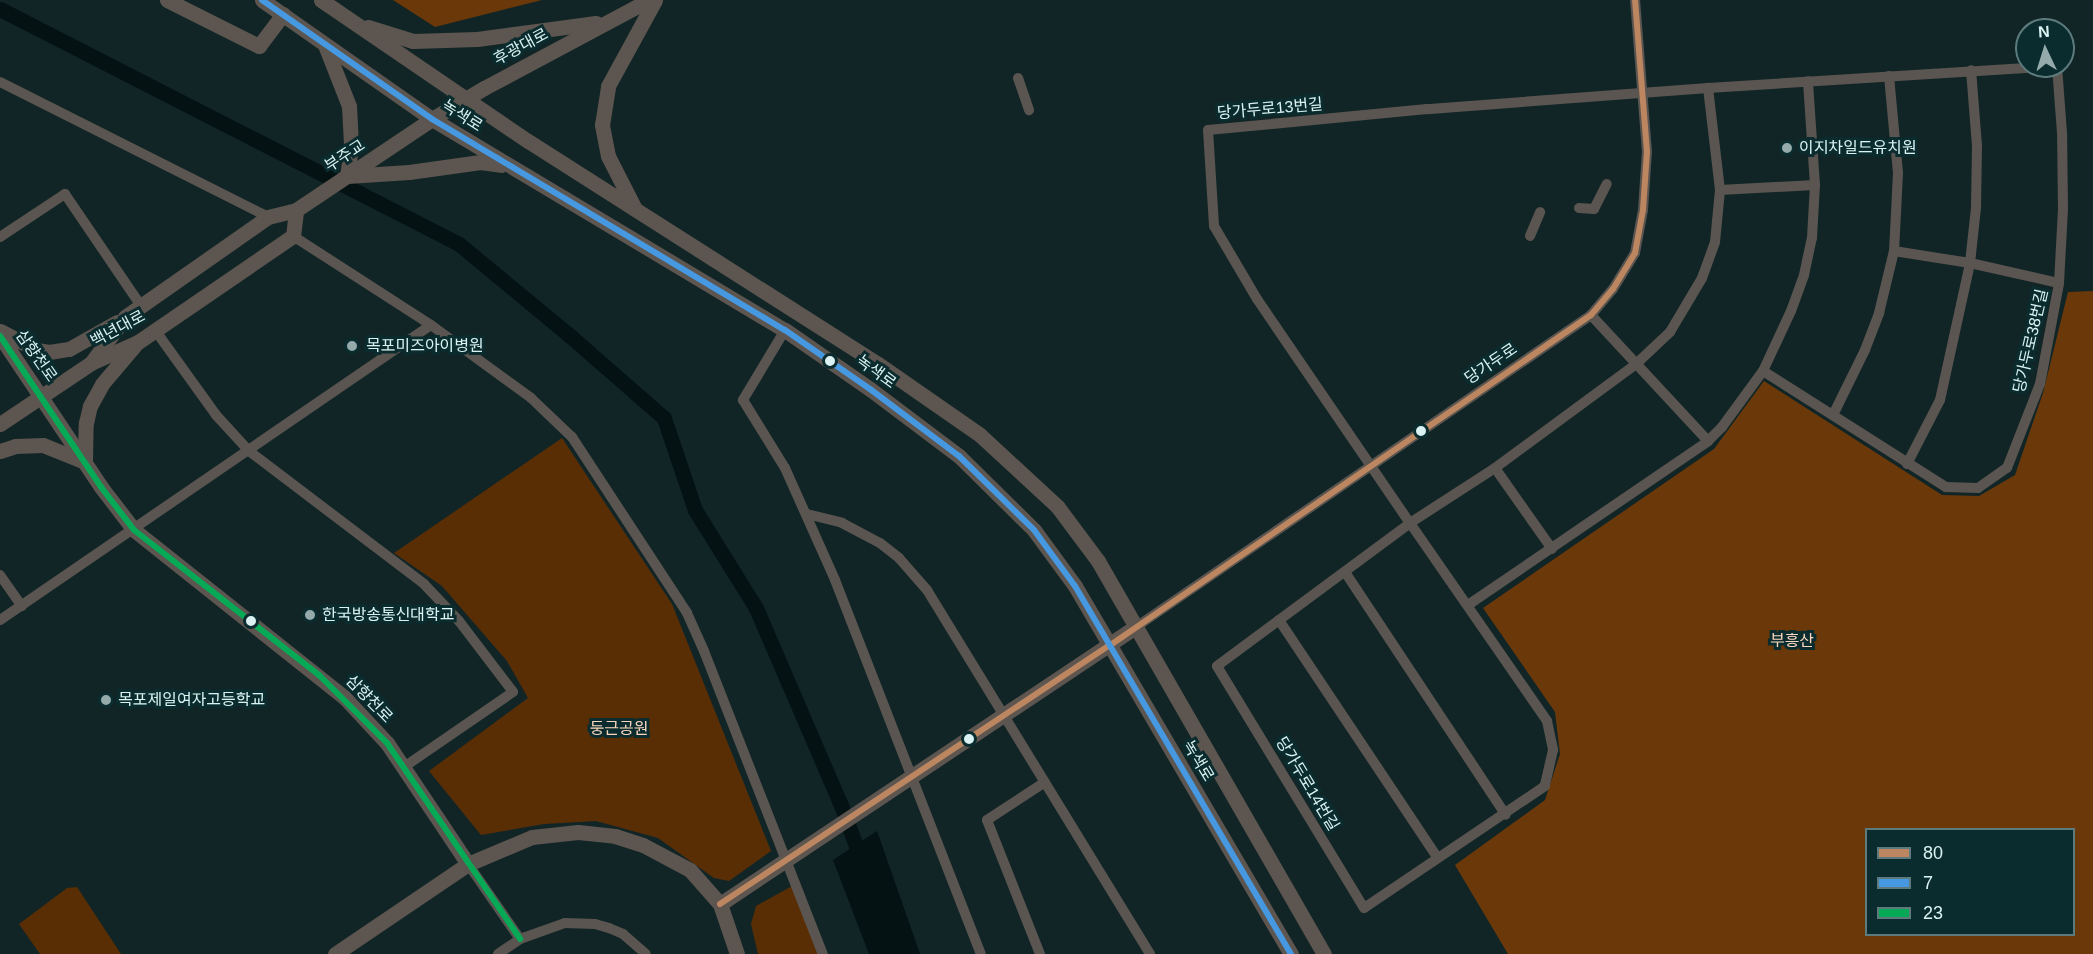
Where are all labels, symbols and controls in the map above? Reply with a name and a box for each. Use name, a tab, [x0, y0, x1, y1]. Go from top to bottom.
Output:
north arrow	[2015, 18, 2075, 78]
text: N	[2037, 23, 2050, 40]
street label: 후광대로	[490, 25, 552, 69]
street label: 당가두로13번길	[1216, 95, 1324, 123]
street label: 녹색로	[438, 96, 486, 136]
street label: 부주교	[321, 136, 369, 176]
place label: 이지차일드유치원	[1799, 138, 1917, 158]
marker: 이지차일드유치원	[1780, 141, 1794, 155]
street label: 당가두로38번길	[2010, 287, 2052, 395]
street label: 백년대로	[87, 307, 149, 351]
street label: 삼향천로	[11, 326, 61, 386]
place label: 목포미즈아이병원	[366, 336, 484, 356]
marker: 목포미즈아이병원	[343, 337, 361, 355]
street label: 당가두로	[1461, 340, 1521, 388]
street label: 녹색로	[852, 351, 900, 393]
unlabelled marker	[824, 355, 836, 367]
unlabelled marker	[1415, 425, 1427, 437]
place label: 한국방송통신대학교	[322, 605, 454, 625]
marker: 한국방송통신대학교	[303, 608, 317, 622]
unlabelled marker	[245, 615, 257, 627]
park label: 부흥산	[1770, 631, 1814, 651]
street label: 삼향천로	[342, 671, 396, 727]
place label: 목포제일여자고등학교	[118, 690, 265, 710]
marker: 목포제일여자고등학교	[99, 693, 113, 707]
park label: 둥근공원	[590, 719, 648, 739]
unlabelled marker	[963, 733, 975, 745]
street label: 당가두로14번길	[1271, 734, 1343, 834]
street label: 녹색로	[1178, 737, 1218, 785]
legend	[1865, 828, 2075, 936]
text: 80	[1923, 843, 1943, 863]
text: 7	[1923, 873, 1933, 893]
text: 23	[1923, 903, 1943, 923]

